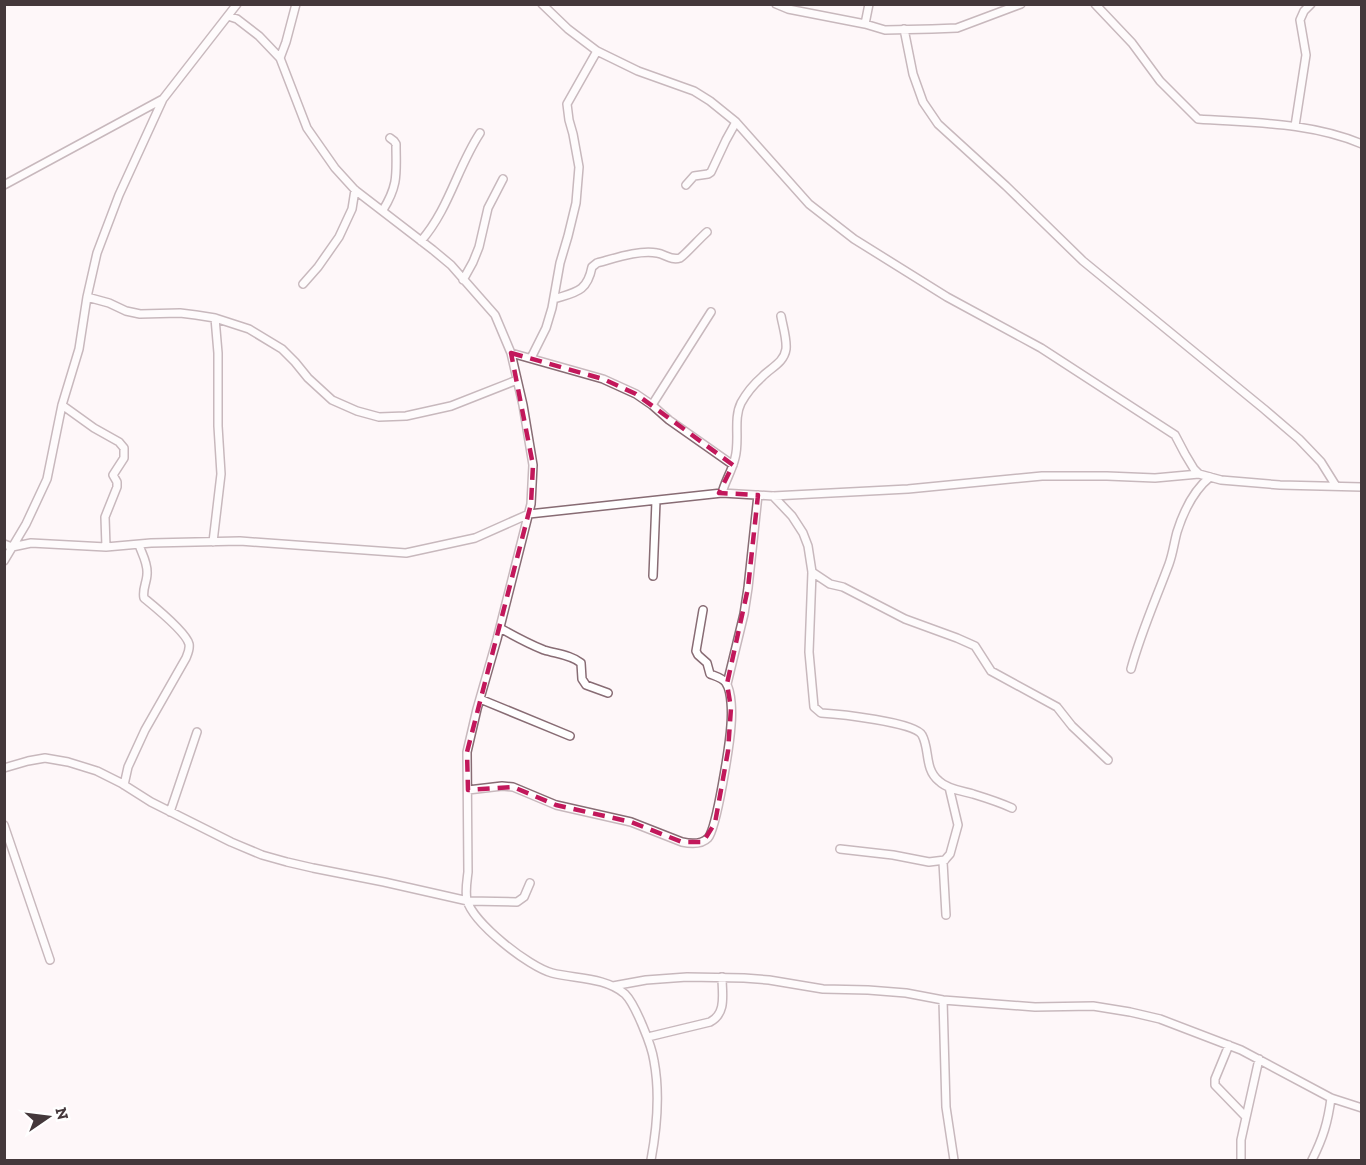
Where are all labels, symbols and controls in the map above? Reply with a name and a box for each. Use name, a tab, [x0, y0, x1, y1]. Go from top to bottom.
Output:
north arrow	[18, 1087, 78, 1147]
text: N	[51, 1105, 73, 1122]

